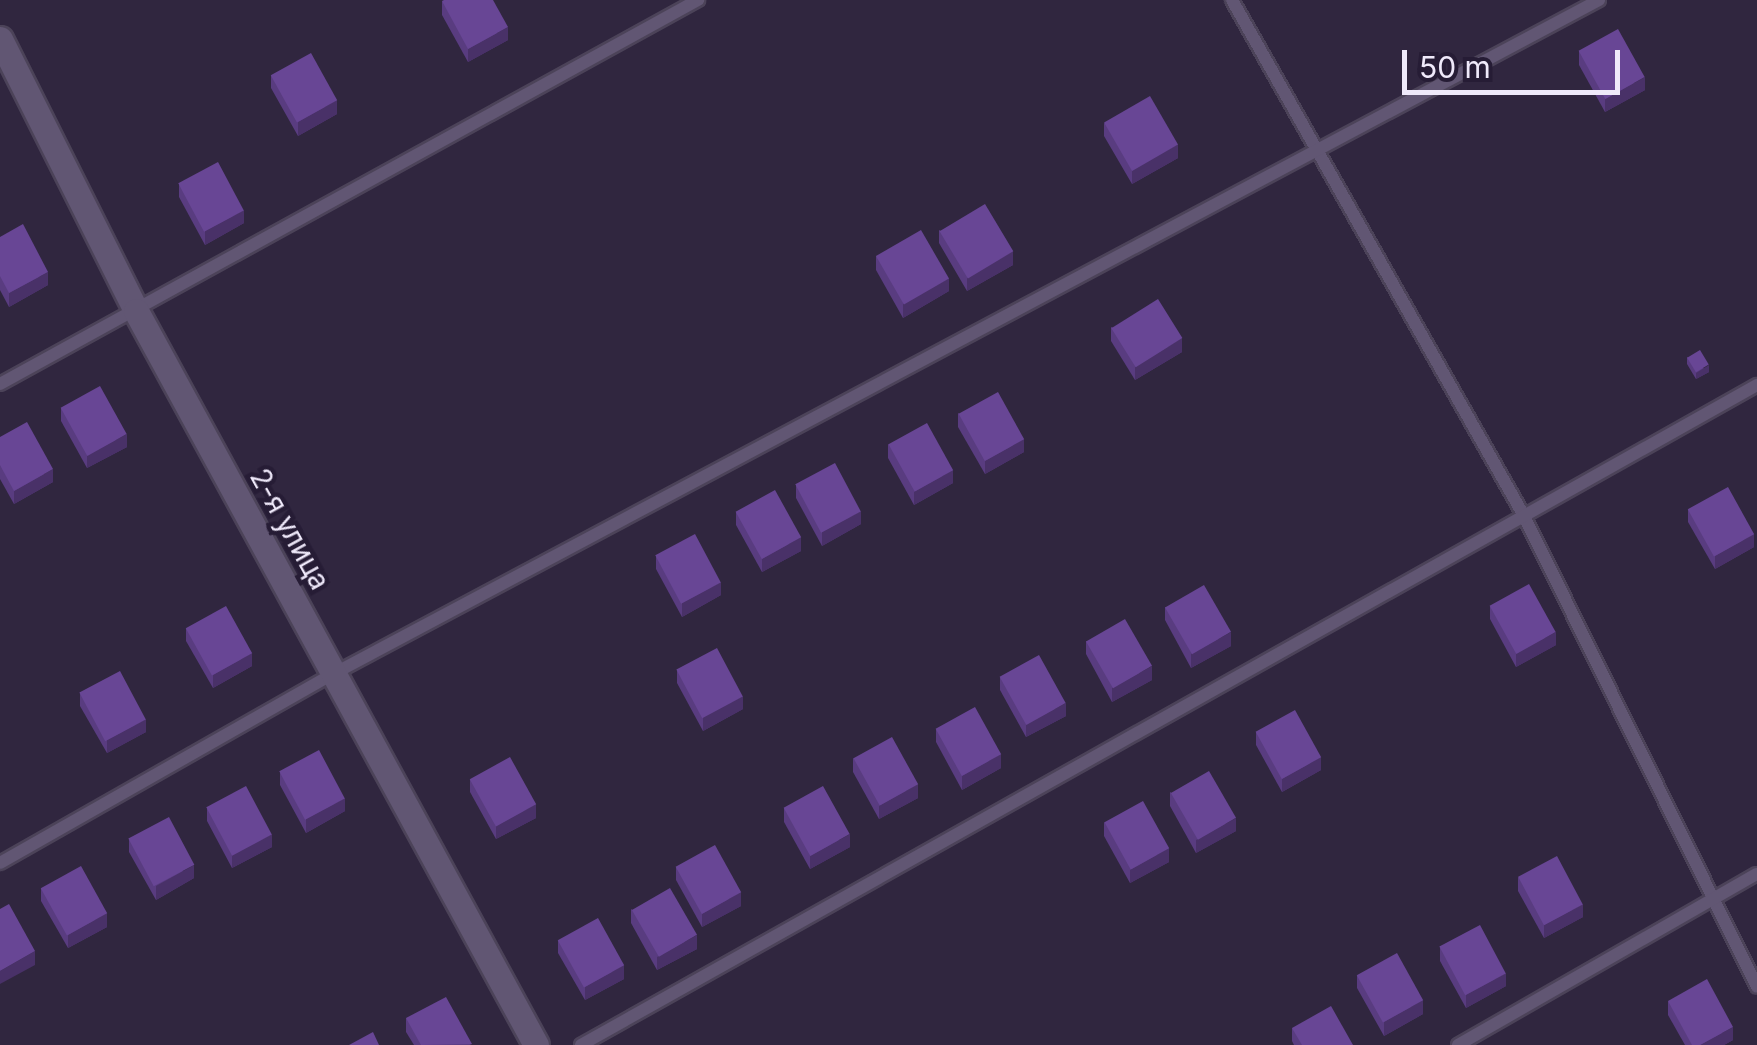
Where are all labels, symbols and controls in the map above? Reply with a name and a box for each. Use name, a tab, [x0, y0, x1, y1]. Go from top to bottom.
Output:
scale bar	[1407, 30, 1624, 92]
text: 50 m	[1419, 49, 1491, 85]
street label: 2-я улица	[243, 463, 337, 595]

